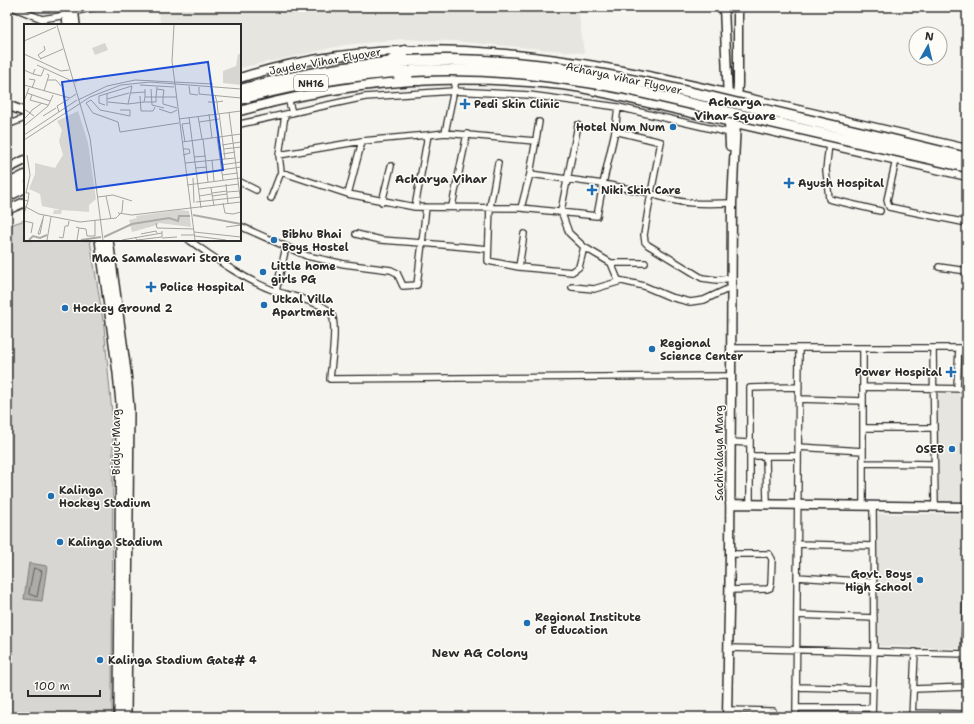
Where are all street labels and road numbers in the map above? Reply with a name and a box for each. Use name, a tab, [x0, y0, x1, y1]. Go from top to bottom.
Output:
street label: Jaydev Vihar Flyover	[268, 44, 382, 79]
street label: Acharya vihar Flyover	[564, 59, 683, 98]
road number: NH16	[294, 75, 328, 91]
street label: Sachivalaya Marg	[712, 405, 727, 501]
street label: Bidyut Marg	[109, 409, 124, 475]

